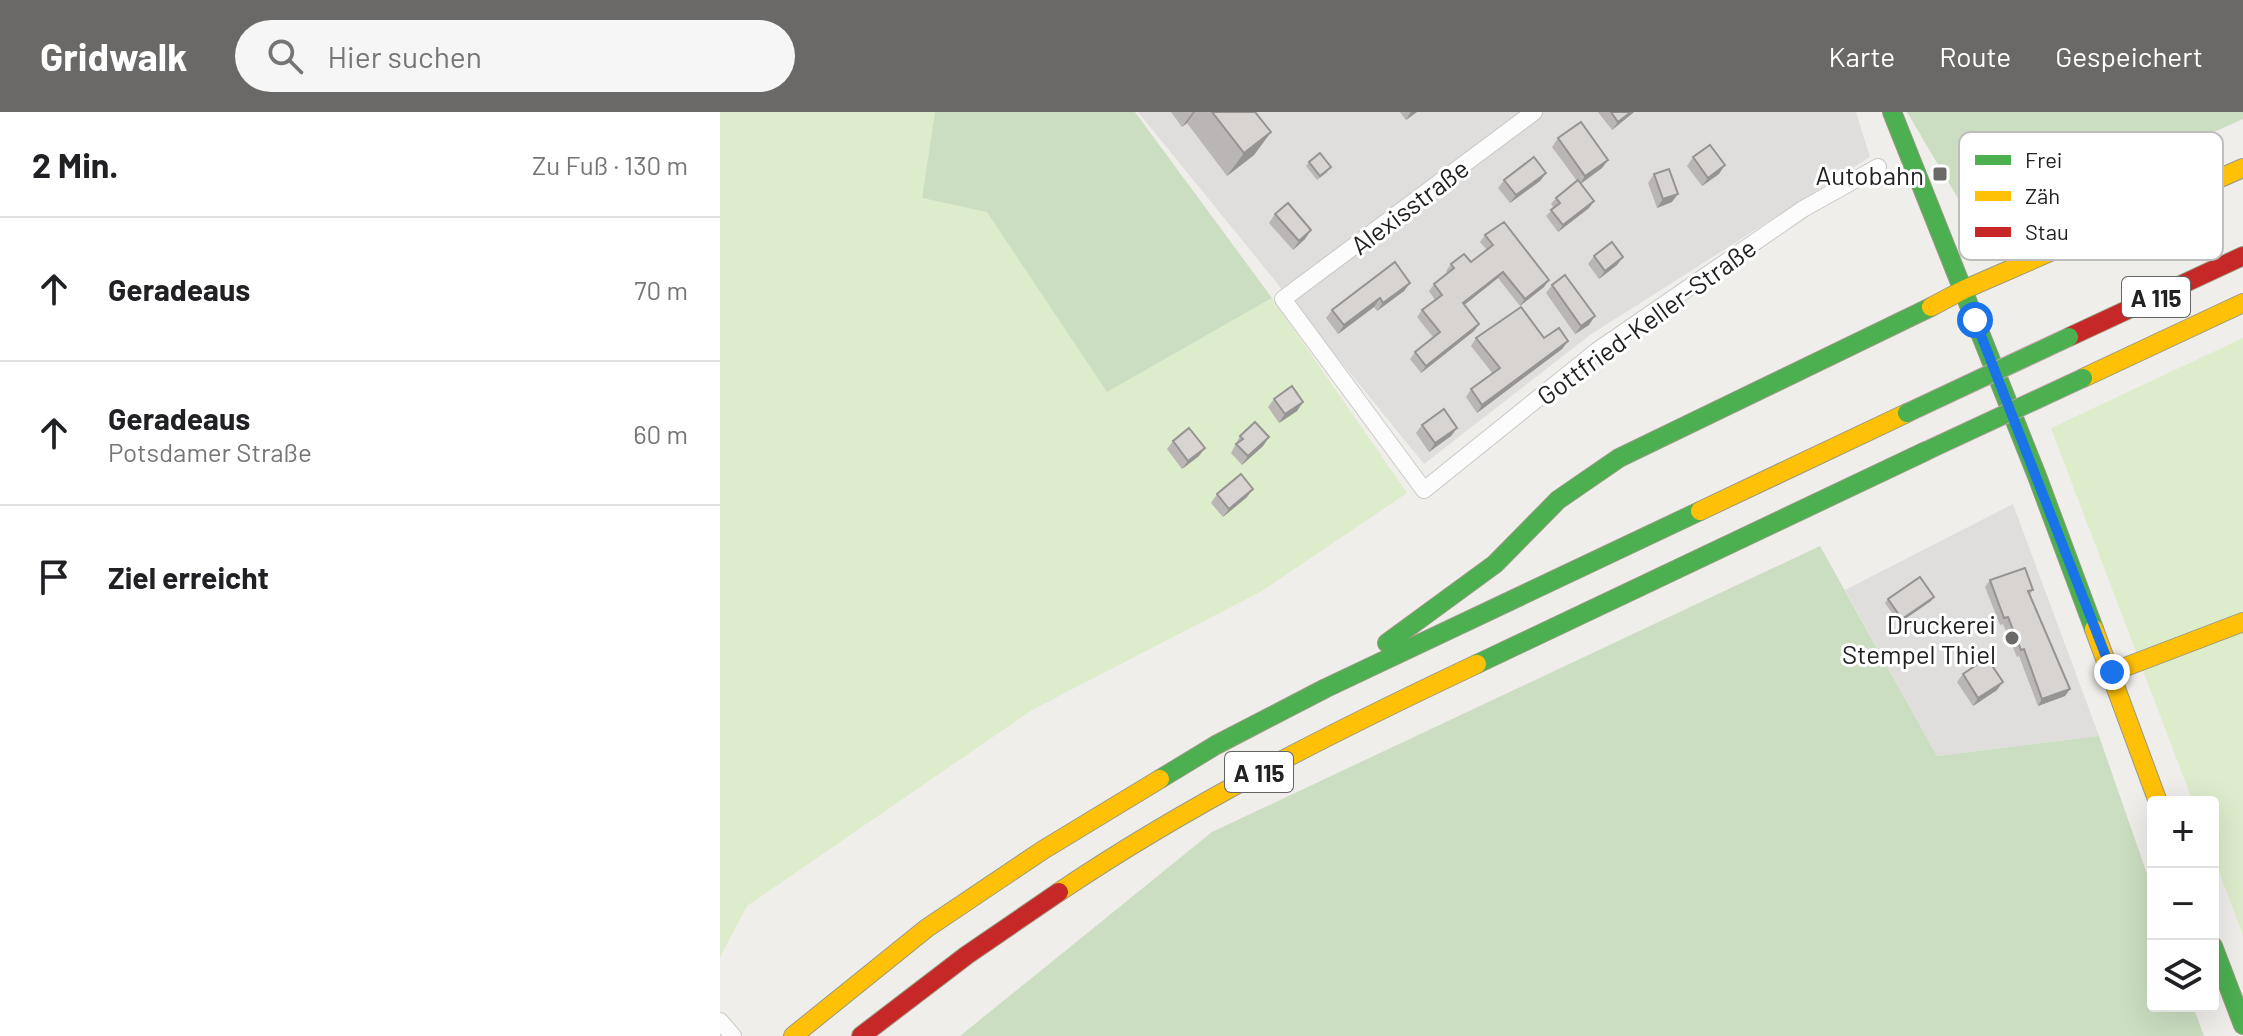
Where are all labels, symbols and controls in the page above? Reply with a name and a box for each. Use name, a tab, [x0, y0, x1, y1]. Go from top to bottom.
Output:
search box	[235, 20, 795, 92]
text: Gridwalk	[40, 33, 187, 79]
icon: search	[263, 34, 307, 78]
text: Hier suchen	[327, 38, 482, 74]
text: Karte	[1829, 39, 1895, 73]
text: Route	[1939, 39, 2011, 73]
text: Gespeichert	[2055, 39, 2203, 73]
legend	[1959, 132, 2223, 260]
text: 2 Min.	[32, 144, 118, 185]
text: Frei	[2025, 146, 2062, 172]
text: Zu Fuß · 130 m	[532, 149, 688, 180]
street label: Alexisstraße	[1344, 152, 1474, 260]
place label: Autobahn	[1816, 159, 1924, 190]
marker: Autobahn	[1931, 165, 1949, 183]
text: Zäh	[2025, 182, 2060, 208]
text: Stau	[2025, 218, 2069, 244]
street label: Gottfried-Keller-Straße	[1531, 231, 1761, 411]
icon: ahead	[32, 267, 76, 311]
text: Geradeaus	[108, 271, 250, 307]
text: 70 m	[634, 274, 688, 305]
road number: A 115	[2122, 277, 2190, 317]
route start	[1957, 302, 1993, 338]
text: Geradeaus	[108, 400, 250, 436]
icon: ahead	[32, 411, 76, 455]
text: 60 m	[633, 418, 688, 449]
text: Potsdamer Straße	[108, 436, 312, 467]
icon: arrive	[32, 555, 76, 599]
text: Ziel erreicht	[108, 559, 269, 595]
place label: Druckerei Stempel Thiel	[1842, 608, 1996, 669]
marker: Druckerei Stempel Thiel	[2003, 629, 2021, 647]
route end	[2094, 654, 2130, 690]
road number: A 115	[1225, 752, 1293, 792]
map controls	[2147, 796, 2219, 1012]
button: +	[2147, 796, 2219, 868]
button: −	[2147, 868, 2219, 940]
button: layers	[2147, 940, 2219, 1012]

